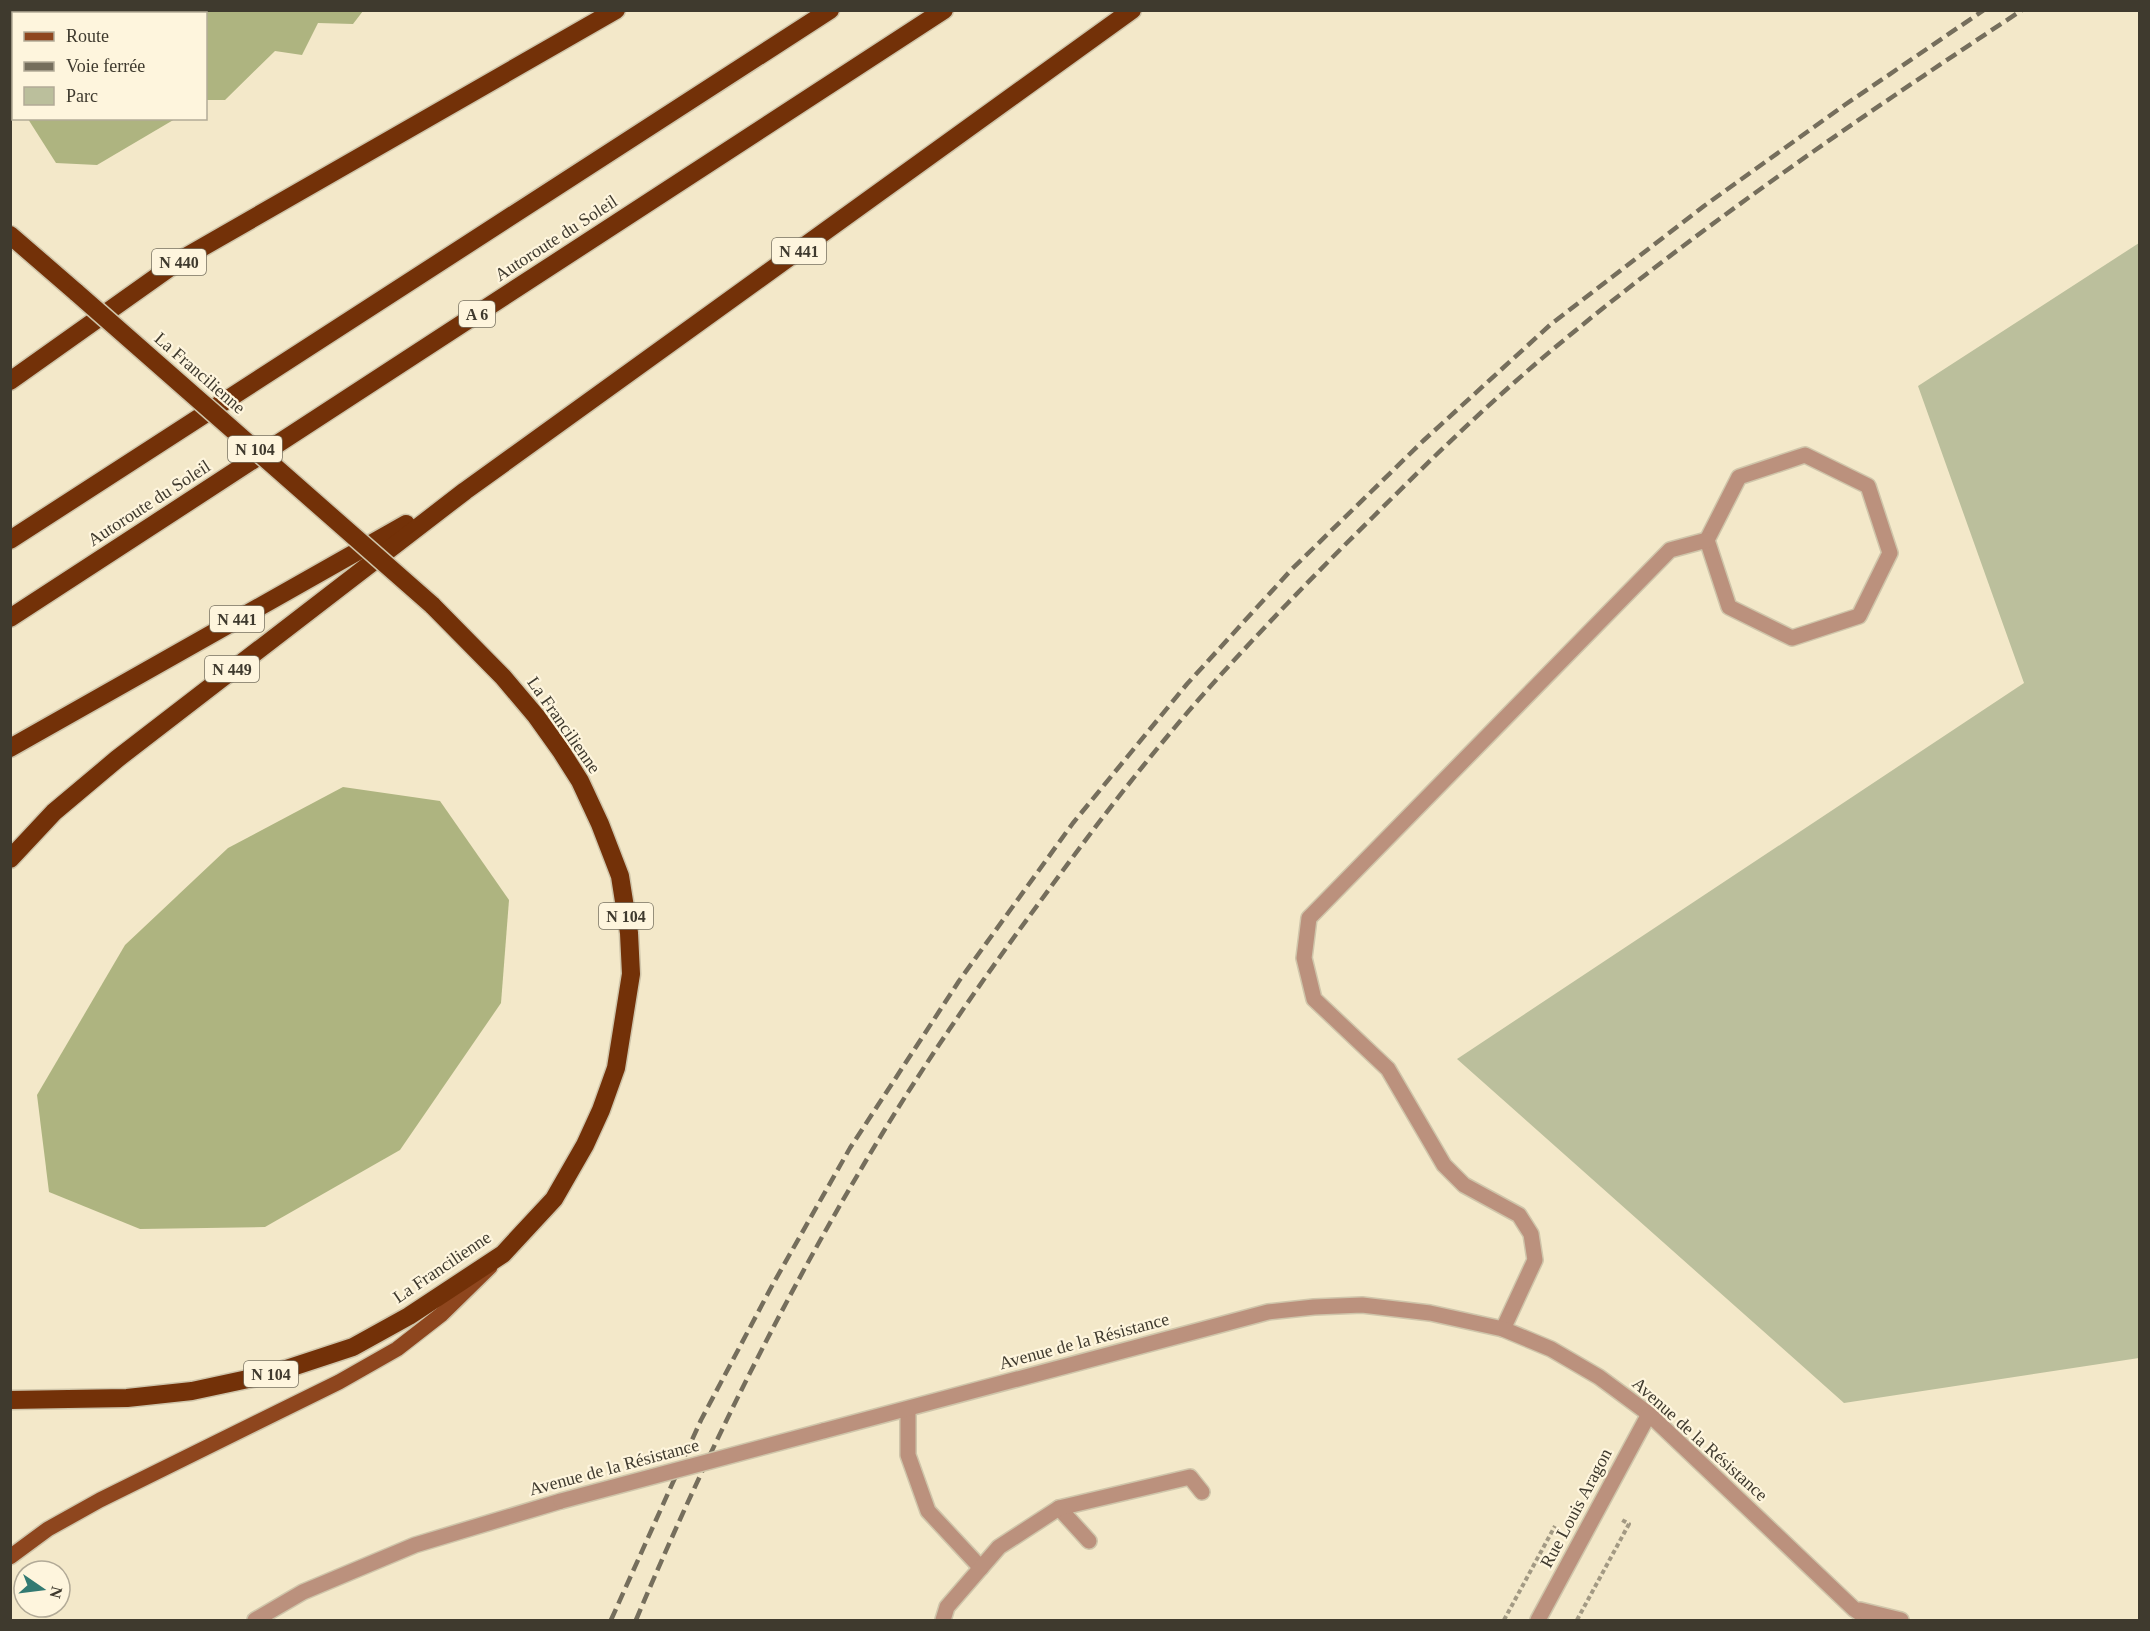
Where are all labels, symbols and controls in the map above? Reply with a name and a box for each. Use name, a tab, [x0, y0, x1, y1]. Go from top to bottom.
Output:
legend	[12, 12, 207, 120]
text: Route	[66, 26, 109, 46]
text: Voie ferrée	[66, 56, 145, 76]
text: Parc	[66, 86, 98, 106]
street label: Autoroute du Soleil	[491, 191, 621, 285]
road number: N 441	[772, 238, 826, 264]
road number: N 440	[152, 249, 206, 275]
road number: A 6	[459, 301, 495, 327]
street label: La Francilienne	[151, 328, 249, 418]
road number: N 104	[228, 436, 282, 462]
street label: Autoroute du Soleil	[84, 456, 214, 550]
road number: N 441	[210, 606, 264, 632]
road number: N 449	[205, 656, 259, 682]
street label: La Francilienne	[523, 673, 605, 777]
road number: N 104	[599, 903, 653, 929]
street label: La Francilienne	[389, 1227, 495, 1307]
street label: Avenue de la Résistance	[997, 1309, 1171, 1373]
road number: N 104	[244, 1361, 298, 1387]
street label: Avenue de la Résistance	[1628, 1373, 1772, 1505]
street label: Avenue de la Résistance	[527, 1435, 701, 1499]
street label: Rue Louis Aragon	[1536, 1445, 1616, 1571]
north arrow	[12, 1559, 72, 1619]
text: N	[46, 1585, 66, 1601]

